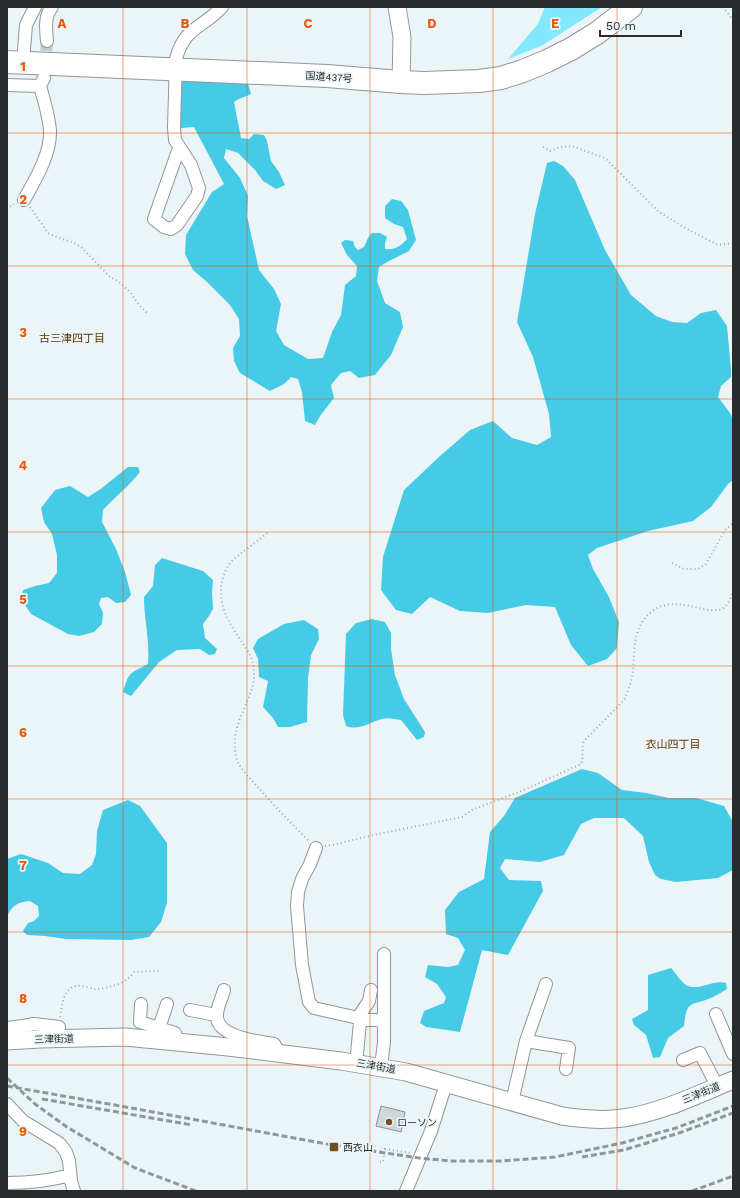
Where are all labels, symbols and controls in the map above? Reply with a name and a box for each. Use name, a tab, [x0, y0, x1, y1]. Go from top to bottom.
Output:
scale bar	[600, 12, 681, 38]
text: A	[58, 16, 67, 31]
text: B	[181, 16, 190, 31]
text: C	[304, 16, 313, 31]
text: D	[427, 16, 437, 31]
text: E	[551, 16, 559, 31]
text: 50 m	[606, 19, 636, 33]
text: 1	[20, 59, 26, 74]
street label: 国道437号	[305, 70, 353, 84]
text: 2	[19, 192, 27, 207]
text: 3	[19, 325, 27, 340]
district label: 古三津四丁目	[39, 332, 105, 345]
text: 4	[19, 458, 28, 473]
text: 5	[19, 592, 27, 607]
text: 6	[19, 725, 27, 740]
district label: 衣山四丁目	[646, 738, 701, 751]
text: 7	[19, 858, 27, 873]
text: 8	[19, 991, 27, 1006]
street label: 三津街道	[34, 1033, 74, 1045]
street label: 三津街道	[355, 1057, 397, 1075]
street label: 三津街道	[680, 1080, 722, 1106]
marker: ローソン	[384, 1117, 394, 1127]
place label: ローソン	[397, 1117, 437, 1128]
text: 9	[19, 1124, 27, 1139]
marker: 西衣山	[328, 1141, 340, 1153]
place label: 西衣山	[343, 1142, 373, 1153]

